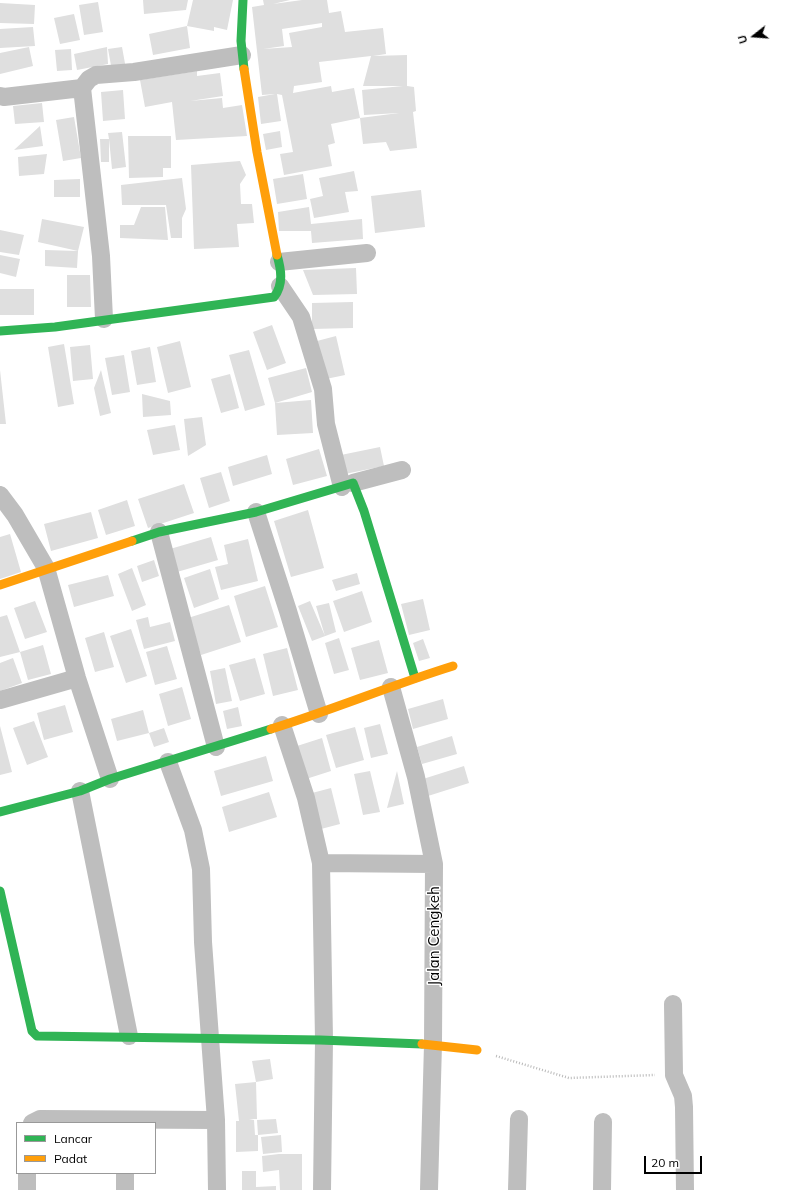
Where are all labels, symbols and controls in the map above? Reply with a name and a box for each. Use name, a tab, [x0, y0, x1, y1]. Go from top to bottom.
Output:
north arrow	[734, 16, 774, 56]
text: U	[735, 34, 750, 45]
street label: Jalan Cengkeh	[425, 886, 443, 986]
legend	[16, 1122, 156, 1174]
text: Lancar	[54, 1131, 92, 1146]
scale bar	[646, 1148, 704, 1174]
text: Padat	[54, 1151, 87, 1166]
text: 20 m	[651, 1155, 679, 1170]

